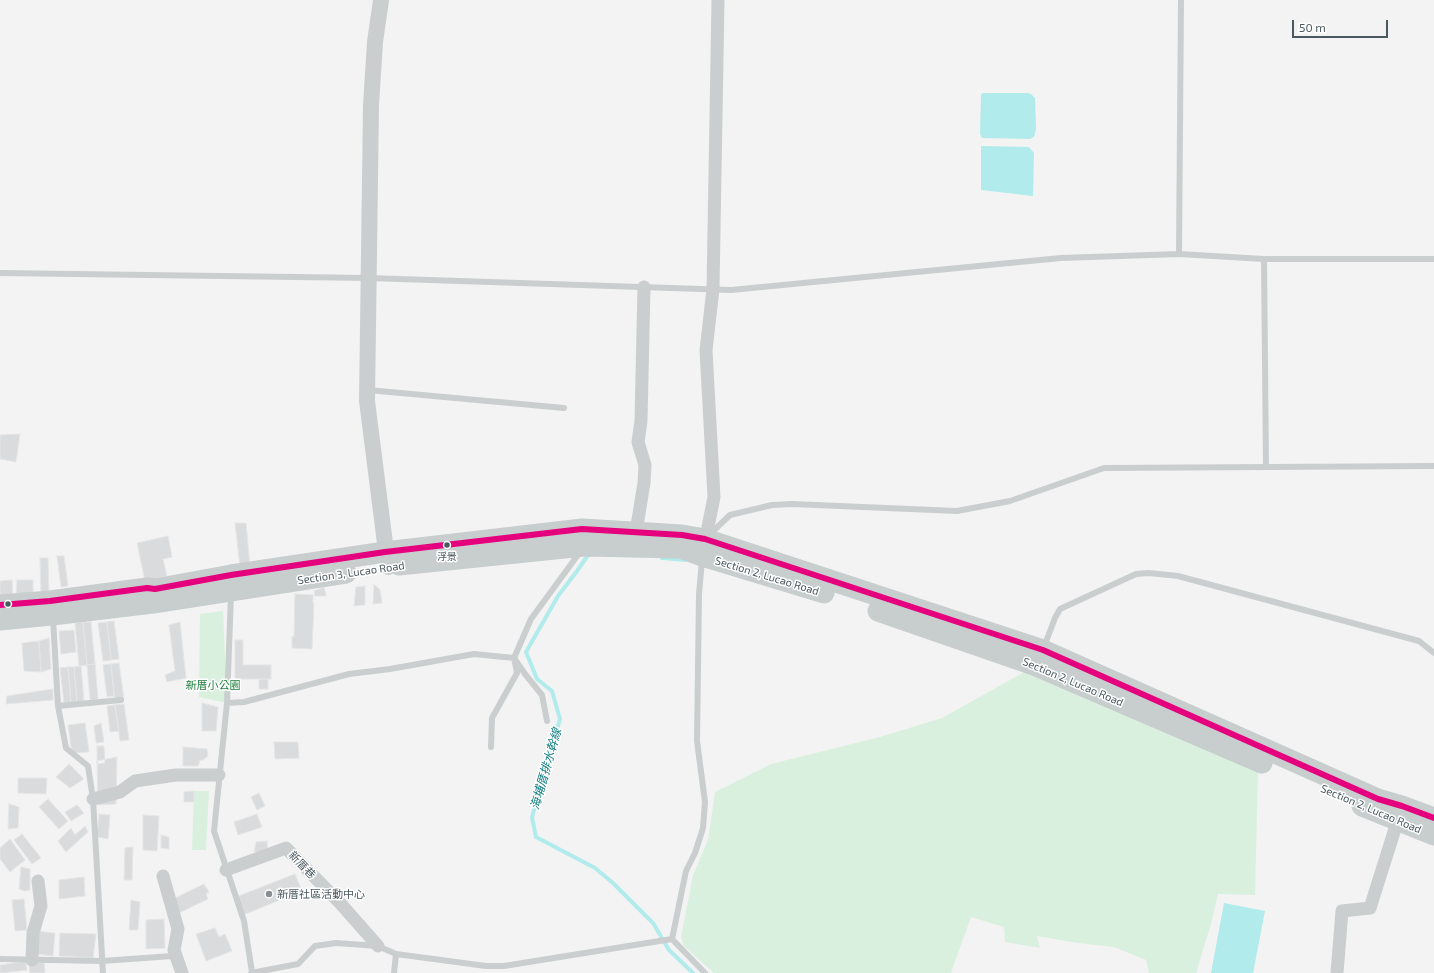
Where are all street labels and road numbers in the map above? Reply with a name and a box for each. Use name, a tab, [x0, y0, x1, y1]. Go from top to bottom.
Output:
street label: Section 2, Lucao Road	[713, 554, 821, 598]
street label: Section 3, Lucao Road	[297, 559, 405, 587]
street label: Section 2, Lucao Road	[1021, 655, 1125, 709]
street label: Section 2, Lucao Road	[1319, 782, 1423, 836]
street label: 新厝巷	[286, 849, 318, 881]

